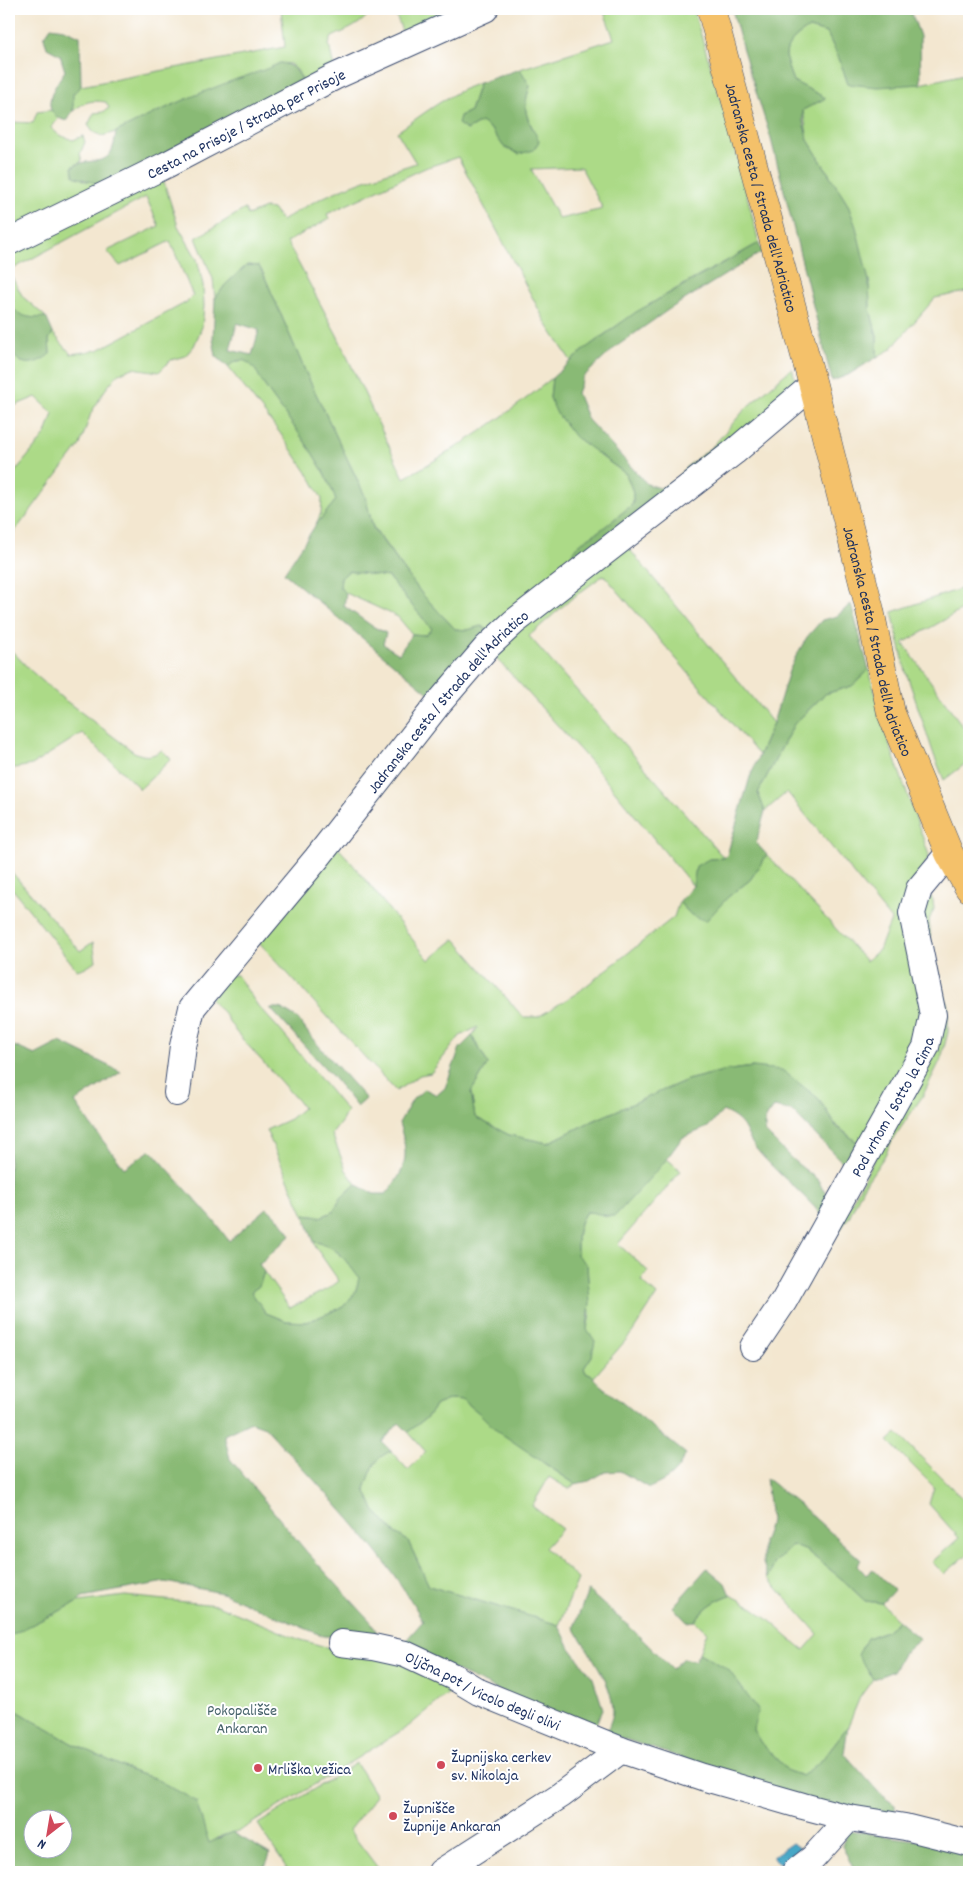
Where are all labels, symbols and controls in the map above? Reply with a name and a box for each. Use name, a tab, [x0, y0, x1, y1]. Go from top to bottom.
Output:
street label: Cesta na Prisoje / Strada per Prisoje	[144, 64, 350, 187]
street label: Jadranska cesta / Strada dell'Adriatico	[717, 80, 802, 315]
street label: Jadranska cesta / Strada dell'Adriatico	[835, 524, 917, 761]
street label: Jadranska cesta / Strada dell'Adriatico	[363, 606, 535, 799]
street label: Pod vrhom / Sotto la Cima	[846, 1035, 942, 1182]
street label: Oljčna pot / Vicolo degli olivi	[400, 1647, 563, 1738]
park label: Pokopališče Ankaran	[207, 1700, 277, 1741]
place label: Župnijska cerkev sv. Nikolaja	[451, 1747, 551, 1788]
place label: Mrliška vežica	[268, 1759, 351, 1782]
marker: Župnijska cerkev sv. Nikolaja	[435, 1759, 447, 1771]
marker: Mrliška vežica	[252, 1762, 264, 1774]
place label: Župnišče Župnije Ankaran	[403, 1798, 501, 1839]
north arrow	[22, 1808, 72, 1858]
marker: Župnišče Župnije Ankaran	[387, 1810, 399, 1822]
text: N	[34, 1833, 50, 1854]

